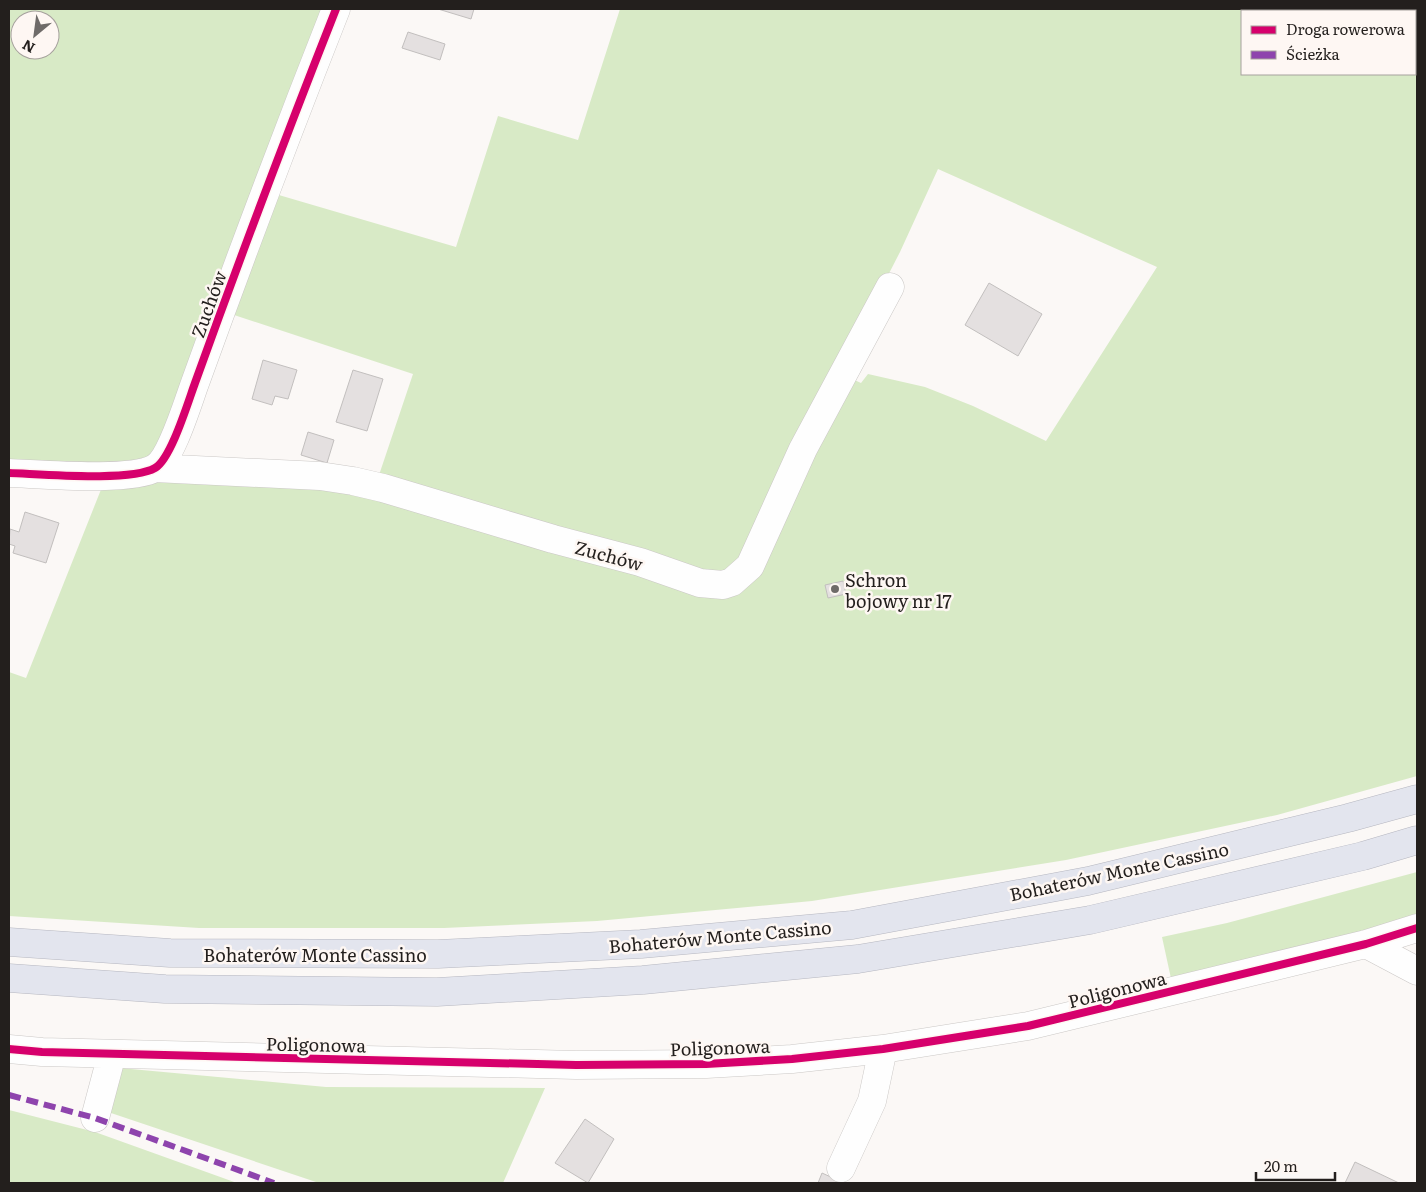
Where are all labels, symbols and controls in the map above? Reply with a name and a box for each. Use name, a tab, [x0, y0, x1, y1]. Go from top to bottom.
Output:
north arrow	[10, 10, 60, 60]
legend	[1241, 10, 1416, 75]
text: Droga rowerowa	[1286, 17, 1406, 40]
text: N	[18, 36, 38, 59]
text: Ścieżka	[1286, 42, 1341, 65]
street label: Zuchów	[183, 266, 233, 341]
street label: Zuchów	[572, 533, 647, 577]
place label: Schron bojowy nr 17	[845, 566, 952, 614]
marker: Schron bojowy nr 17	[829, 583, 841, 595]
street label: Bohaterów Monte Cassino	[1007, 835, 1231, 907]
street label: Bohaterów Monte Cassino	[608, 913, 832, 959]
street label: Bohaterów Monte Cassino	[203, 941, 427, 968]
street label: Poligonowa	[1065, 964, 1169, 1014]
street label: Poligonowa	[266, 1030, 367, 1058]
street label: Poligonowa	[669, 1032, 771, 1062]
scale bar	[1256, 1150, 1335, 1182]
text: 20 m	[1264, 1154, 1298, 1177]

